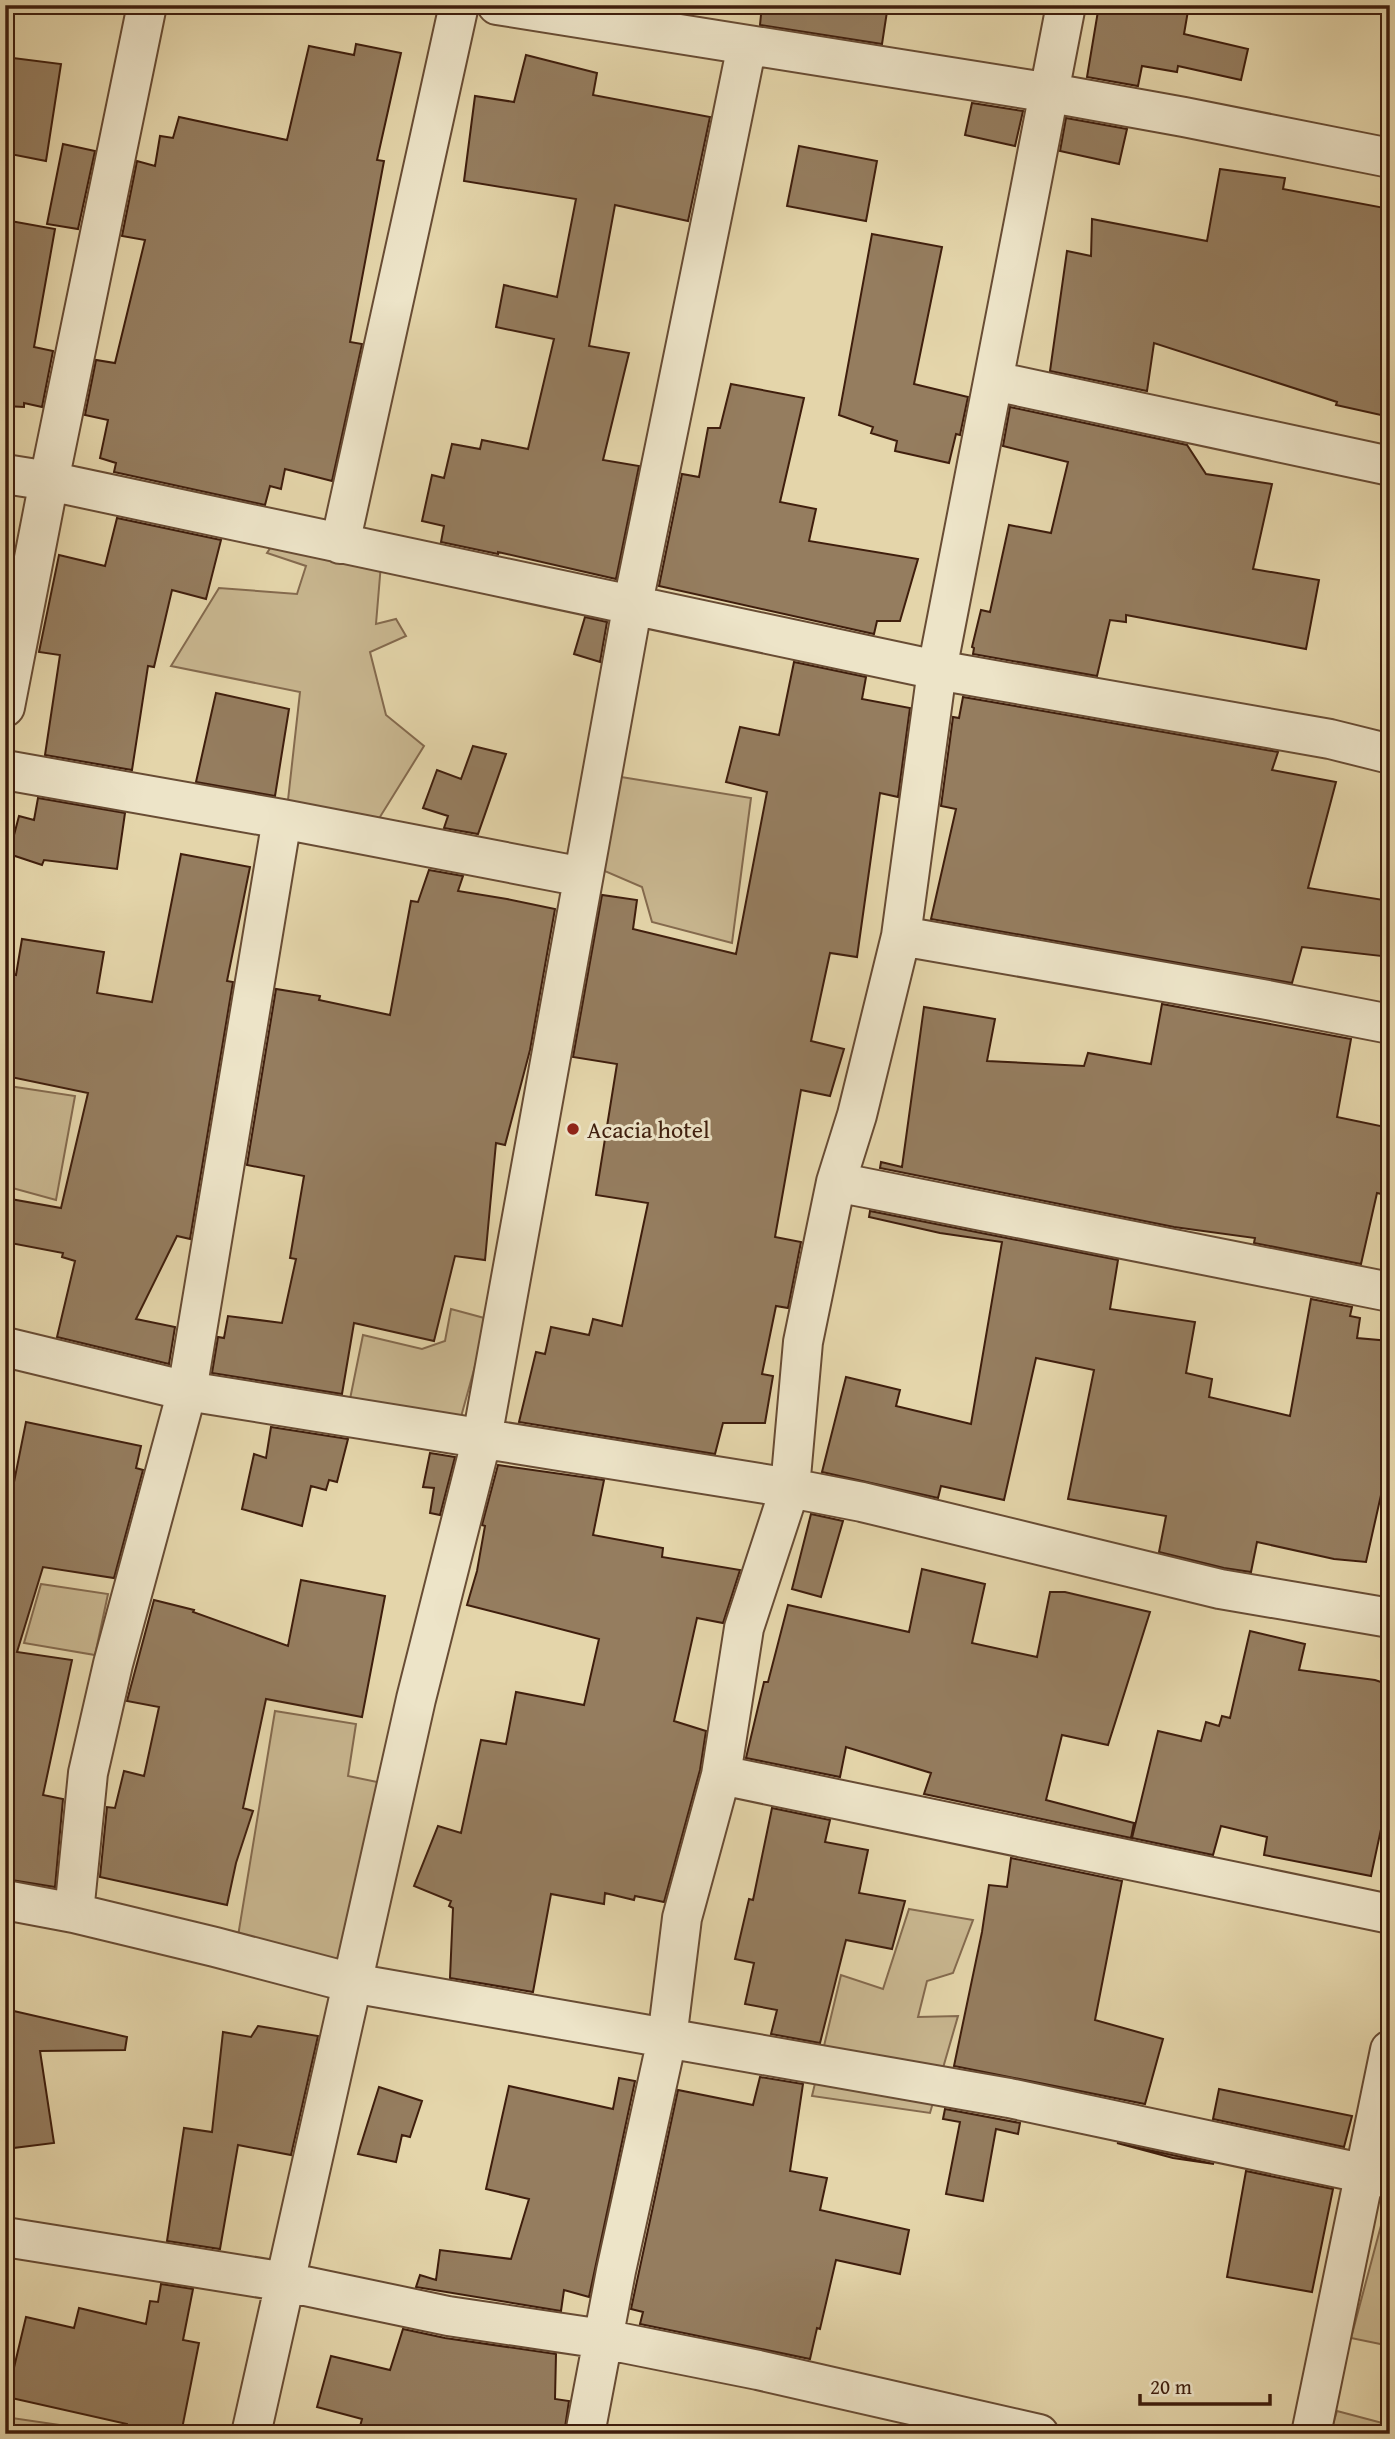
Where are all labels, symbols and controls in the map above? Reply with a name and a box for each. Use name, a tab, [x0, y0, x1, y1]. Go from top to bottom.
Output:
place label: Acacia hotel	[587, 1112, 710, 1147]
marker: Acacia hotel	[565, 1121, 581, 1137]
scale bar	[1140, 2362, 1269, 2406]
text: 20 m	[1150, 2371, 1192, 2402]

